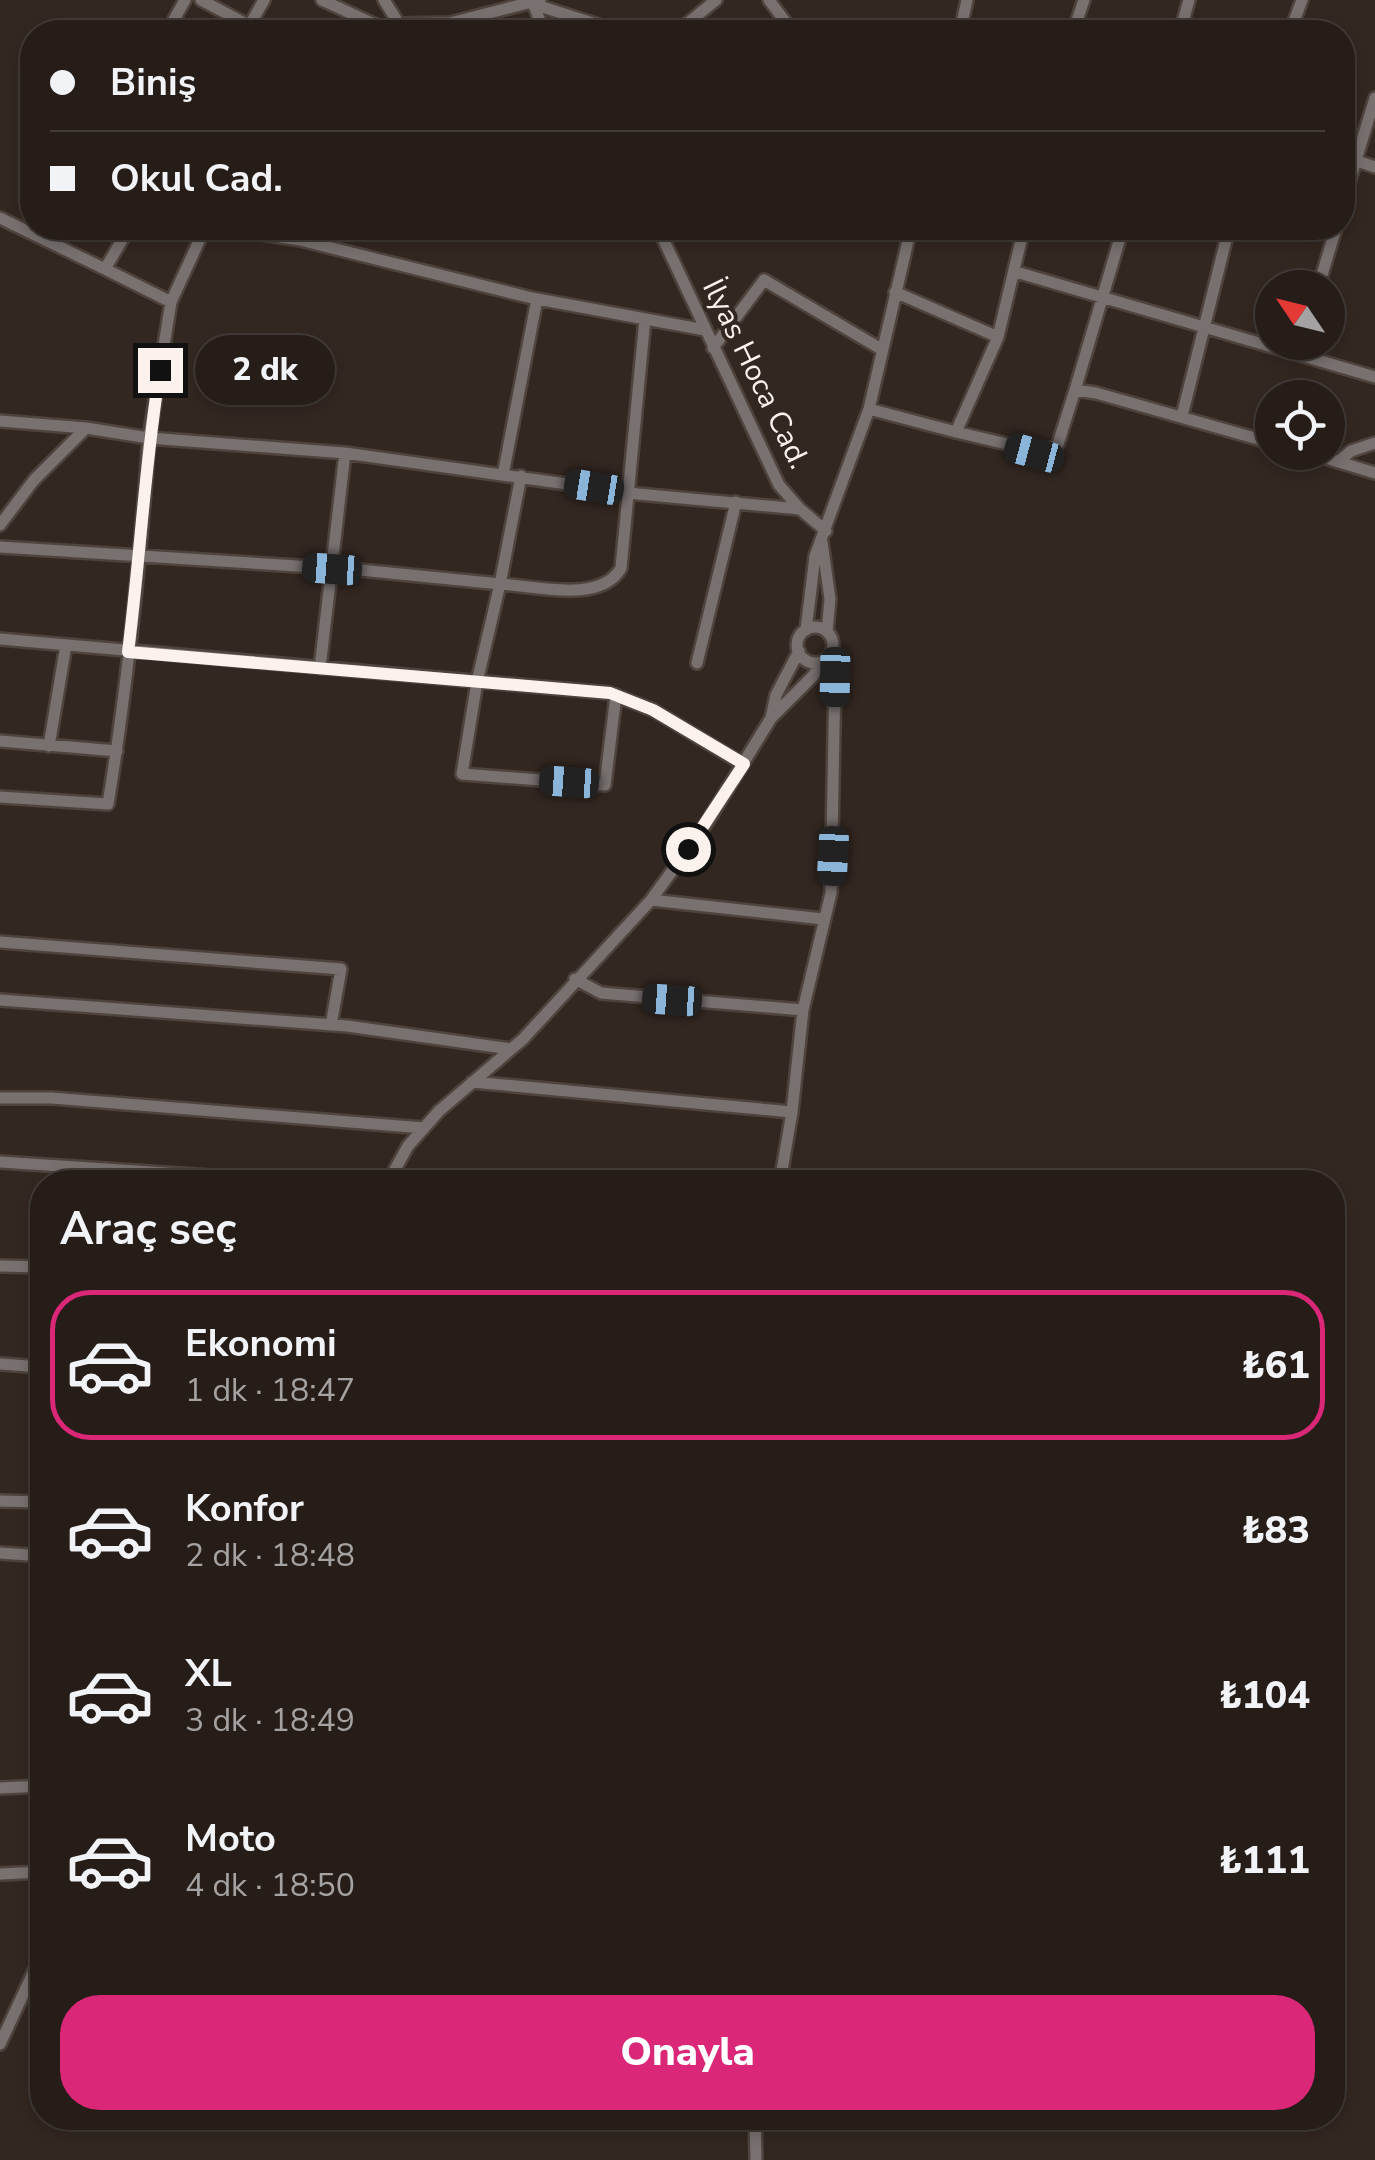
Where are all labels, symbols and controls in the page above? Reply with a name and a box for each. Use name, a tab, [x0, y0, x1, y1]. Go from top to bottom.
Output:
text: Biniş	[110, 57, 196, 108]
text: Okul Cad.	[110, 153, 283, 204]
north arrow	[1255, 270, 1345, 360]
map controls	[1255, 270, 1345, 470]
street label: İlyas Hoca Cad.	[692, 272, 820, 476]
callout: 2 dk	[195, 335, 335, 405]
route end	[138, 348, 183, 393]
text: 2 dk	[232, 348, 298, 391]
button: locate	[1255, 380, 1345, 470]
car	[1001, 431, 1067, 475]
car	[562, 467, 626, 507]
car	[301, 552, 363, 586]
car	[819, 647, 851, 707]
car	[538, 765, 600, 799]
car	[816, 825, 850, 887]
route start	[666, 827, 711, 872]
car	[641, 983, 703, 1017]
text: Araç seç	[60, 1199, 237, 1260]
text: Ekonomi	[185, 1318, 337, 1369]
icon: car	[65, 1320, 155, 1410]
text: ₺61	[1242, 1340, 1310, 1391]
text: 1 dk · 18:47	[185, 1369, 355, 1412]
text: Konfor	[185, 1483, 304, 1534]
icon: car	[65, 1485, 155, 1575]
text: ₺83	[1242, 1505, 1310, 1556]
text: 2 dk · 18:48	[185, 1534, 355, 1577]
text: XL	[185, 1648, 232, 1699]
icon: car	[65, 1650, 155, 1740]
text: ₺104	[1219, 1670, 1310, 1721]
text: 3 dk · 18:49	[185, 1699, 355, 1742]
text: Moto	[185, 1813, 276, 1864]
icon: car	[65, 1815, 155, 1905]
text: ₺111	[1219, 1835, 1310, 1886]
text: 4 dk · 18:50	[185, 1864, 355, 1907]
button: Onayla	[60, 1995, 1315, 2110]

